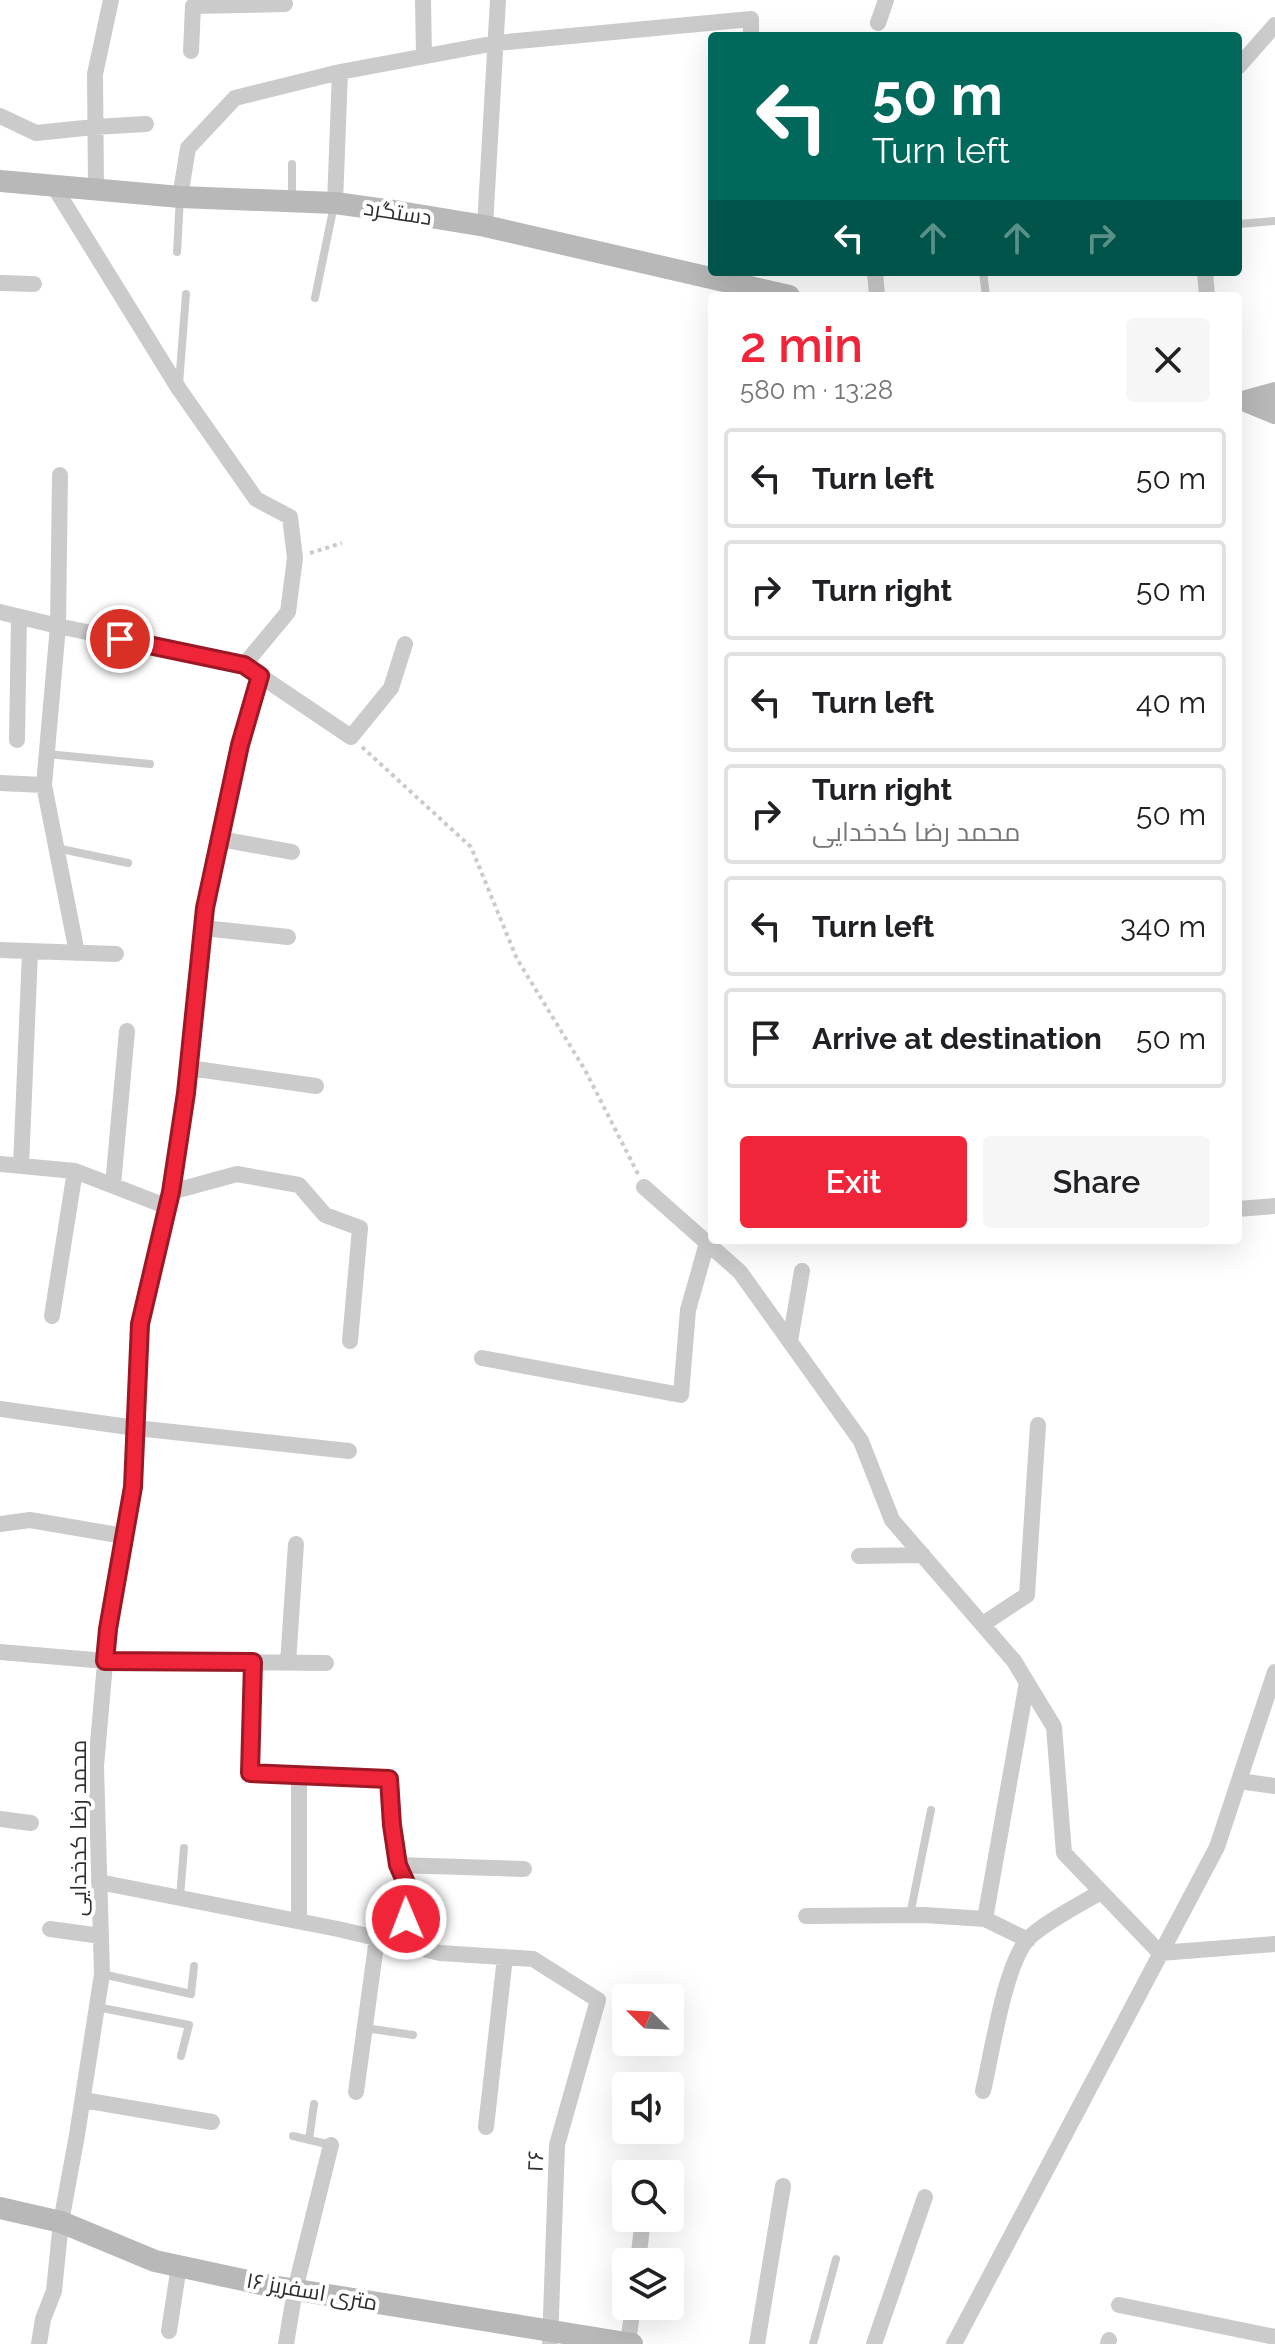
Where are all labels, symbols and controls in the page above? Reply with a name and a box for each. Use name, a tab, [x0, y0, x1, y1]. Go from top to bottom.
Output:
text: 50 m	[872, 62, 1003, 128]
icon: left	[740, 64, 844, 168]
text: Turn left	[872, 129, 1010, 171]
street label: دستگرد	[362, 194, 434, 230]
icon: left	[827, 216, 871, 260]
icon: ahead	[911, 216, 955, 260]
icon: ahead	[995, 216, 1039, 260]
icon: right	[1079, 216, 1123, 260]
text: 2 min	[740, 317, 863, 373]
button: close	[1126, 318, 1210, 402]
text: 580 m · 13:28	[740, 375, 893, 405]
icon: left	[744, 456, 788, 500]
text: Turn left	[812, 461, 934, 496]
text: 50 m	[1136, 461, 1206, 496]
icon: right	[744, 568, 788, 612]
text: Turn right	[812, 573, 952, 608]
text: 50 m	[1136, 573, 1206, 608]
pin	[86, 605, 154, 673]
icon: arrive	[98, 617, 142, 661]
icon: left	[744, 680, 788, 724]
text: Turn left	[812, 685, 934, 720]
text: 40 m	[1136, 685, 1206, 720]
text: Turn right	[812, 772, 952, 807]
icon: right	[744, 792, 788, 836]
text: 50 m	[1136, 797, 1206, 832]
text: محمد رضا کدخدایی	[812, 817, 1020, 847]
icon: left	[744, 904, 788, 948]
text: Turn left	[812, 909, 934, 944]
text: 340 m	[1120, 909, 1206, 944]
icon: arrive	[744, 1016, 788, 1060]
text: Arrive at destination	[812, 1021, 1102, 1056]
text: 50 m	[1136, 1021, 1206, 1056]
button: Exit	[740, 1136, 967, 1228]
button: Share	[983, 1136, 1210, 1228]
street label: محمد رضا کدخدایی	[65, 1740, 92, 1916]
position arrow	[364, 1877, 448, 1961]
north arrow	[612, 1984, 684, 2056]
map controls	[612, 1984, 684, 2320]
button: sound	[612, 2072, 684, 2144]
street label: ۲۶	[521, 2149, 549, 2173]
button: search	[612, 2160, 684, 2232]
button: layers	[612, 2248, 684, 2320]
street label: ۱۶ متری اسفریز	[244, 2267, 380, 2315]

